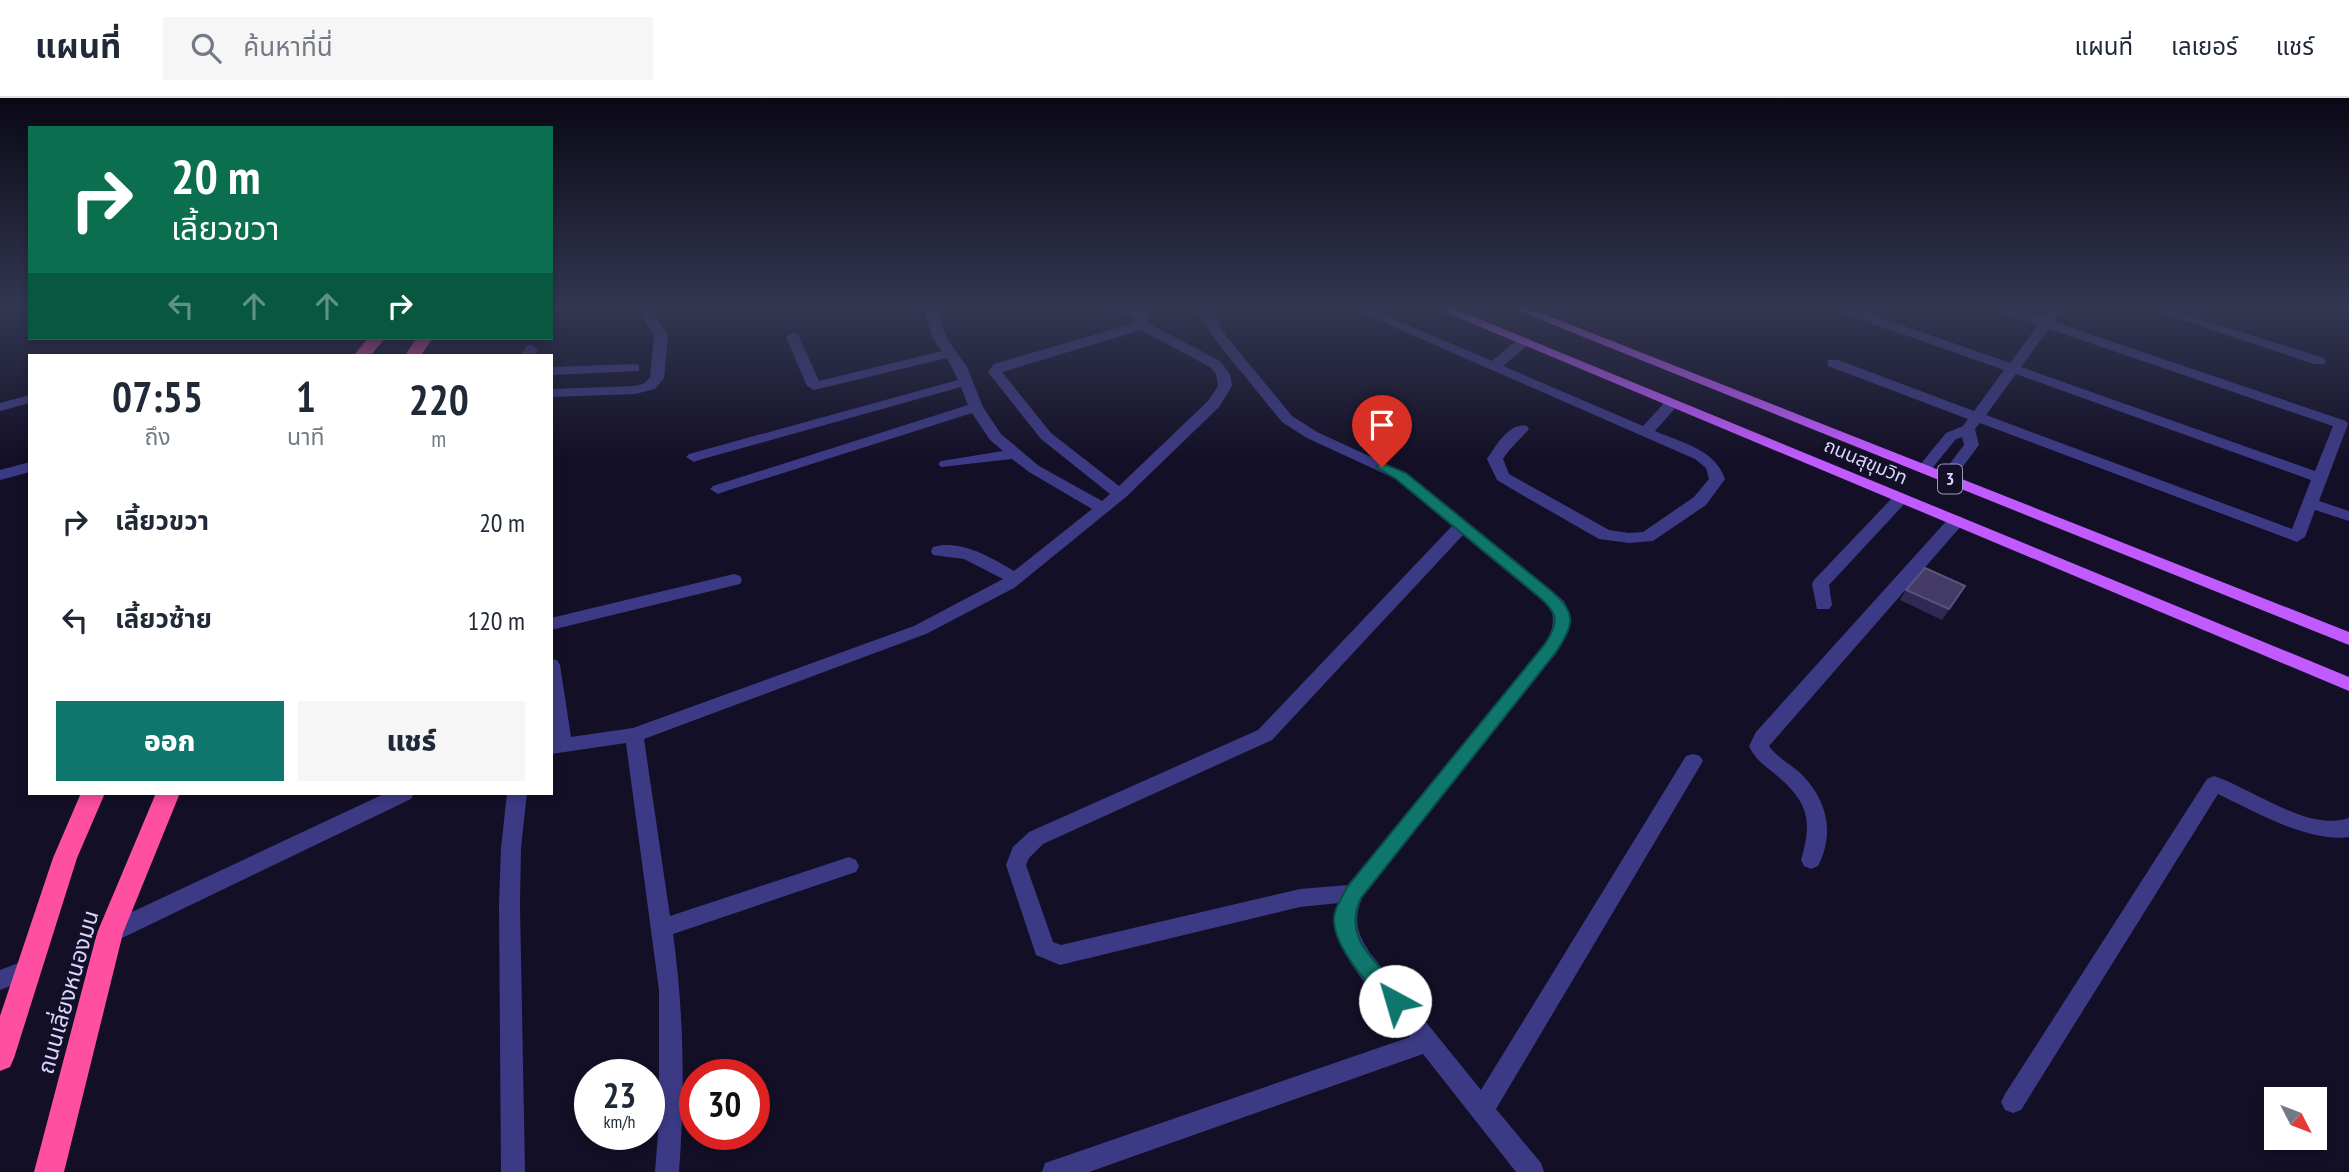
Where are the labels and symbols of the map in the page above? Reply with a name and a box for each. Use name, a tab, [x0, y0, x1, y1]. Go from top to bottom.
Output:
pin	[1352, 395, 1412, 467]
street label: ถนนสุขุมวิท	[1821, 433, 1911, 489]
road number: 3	[1938, 464, 1962, 494]
street label: ถนนเลี่ยงหนองมน	[29, 906, 105, 1077]
position arrow	[1358, 964, 1432, 1038]
speed limit sign: 30	[679, 1059, 770, 1150]
north arrow	[2264, 1087, 2328, 1150]

